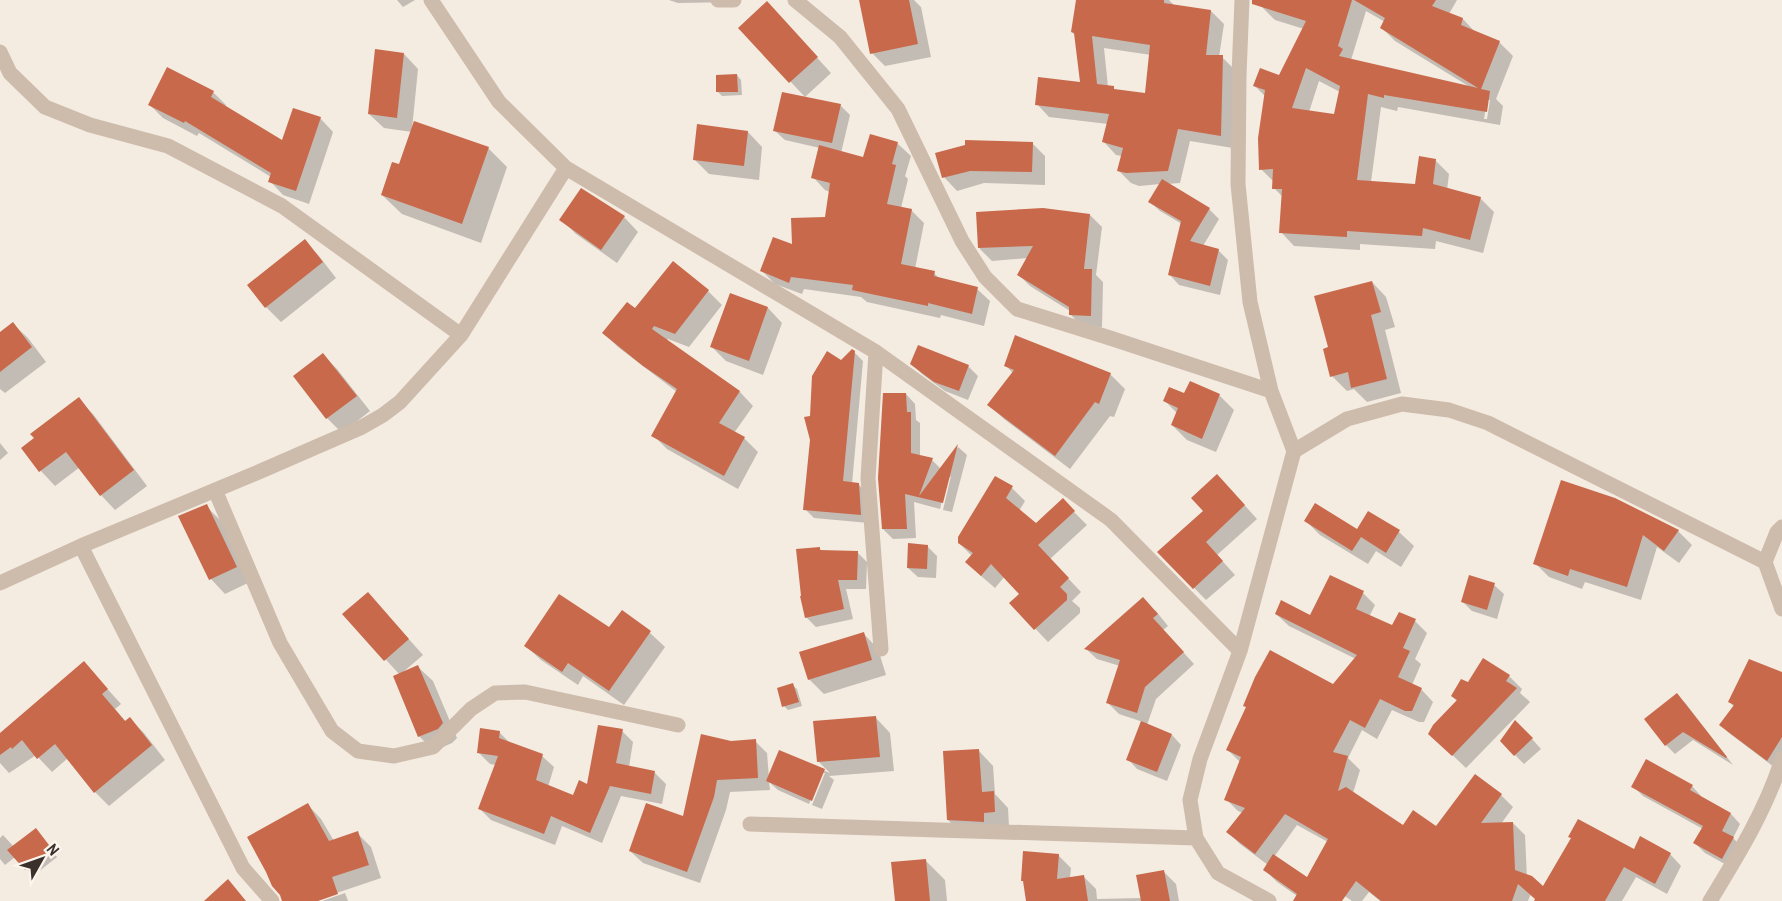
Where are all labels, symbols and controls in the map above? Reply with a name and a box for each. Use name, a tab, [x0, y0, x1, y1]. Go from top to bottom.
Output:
north arrow	[12, 829, 72, 889]
text: N	[42, 839, 65, 860]

